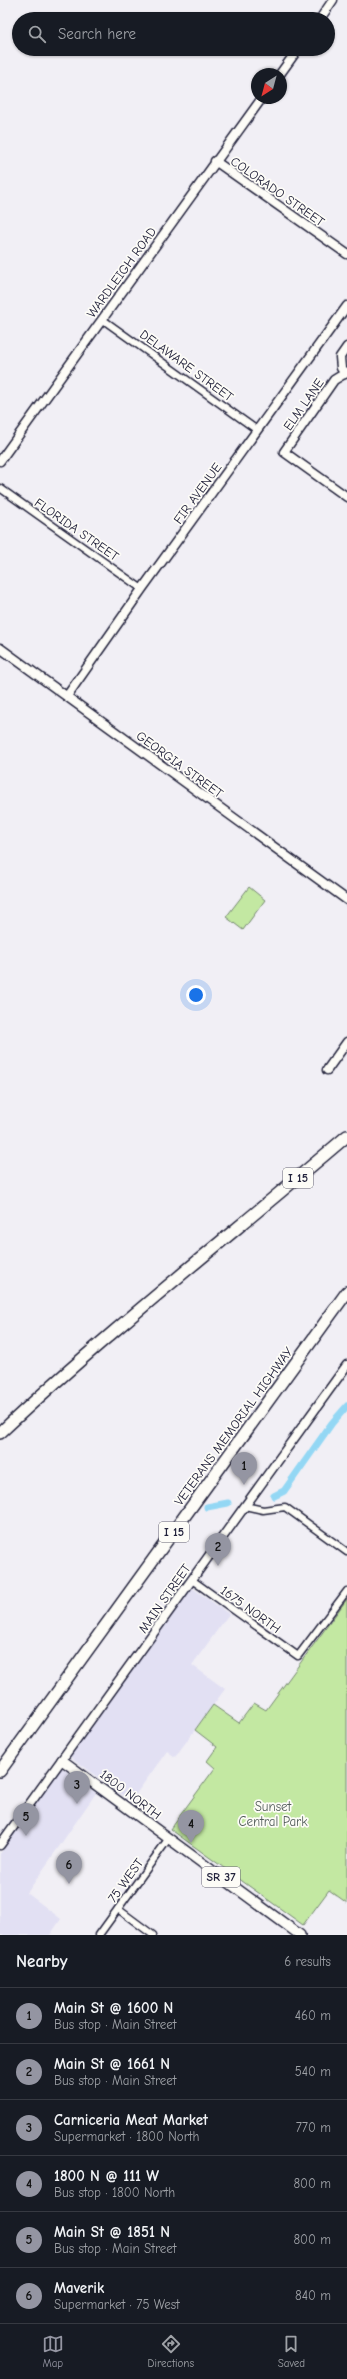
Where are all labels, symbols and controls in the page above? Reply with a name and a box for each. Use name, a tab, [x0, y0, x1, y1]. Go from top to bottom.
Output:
search box	[12, 12, 335, 56]
icon: search	[26, 23, 48, 45]
text: Search here	[58, 25, 136, 43]
north arrow	[251, 68, 287, 104]
street label: COLORADO STREET	[228, 153, 328, 230]
street label: WARDLEIGH ROAD	[84, 224, 159, 320]
street label: DELAWARE STREET	[137, 326, 236, 404]
street label: ELM LANE	[280, 375, 327, 433]
street label: FIR AVENUE	[170, 460, 225, 527]
street label: FLORIDA STREET	[32, 495, 122, 564]
street label: GEORGIA STREET	[133, 728, 226, 801]
your location	[186, 985, 206, 1005]
road number: I 15	[283, 1168, 313, 1188]
street label: VETERANS MEMORIAL HIGHWAY	[171, 1344, 296, 1508]
pin: 1	[231, 1452, 257, 1485]
road number: I 15	[159, 1522, 189, 1542]
pin: 2	[205, 1533, 231, 1566]
street label: MAIN STREET	[135, 1561, 194, 1636]
street label: 1675 NORTH	[218, 1583, 284, 1636]
street label: 1800 NORTH	[97, 1766, 164, 1822]
pin: 3	[64, 1771, 90, 1804]
park label: Sunset Central Park	[238, 1799, 308, 1829]
pin: 5	[13, 1803, 39, 1836]
pin: 4	[178, 1810, 204, 1843]
pin: 6	[56, 1851, 82, 1884]
street label: 75 WEST	[104, 1855, 146, 1905]
road number: SR 37	[202, 1867, 240, 1887]
text: Nearby	[16, 1952, 67, 1971]
text: 6 results	[284, 1954, 331, 1969]
text: Main St @ 1600 N	[54, 1999, 173, 2017]
text: 1	[26, 2008, 32, 2023]
text: 460 m	[295, 2008, 331, 2023]
text: Bus stop · Main Street	[54, 2017, 177, 2032]
text: Main St @ 1661 N	[54, 2055, 170, 2073]
text: 2	[26, 2064, 32, 2079]
text: 540 m	[295, 2064, 331, 2079]
text: Bus stop · Main Street	[54, 2073, 177, 2088]
text: Carniceria Meat Market	[54, 2111, 208, 2129]
text: 3	[26, 2120, 32, 2135]
text: 770 m	[296, 2120, 331, 2135]
text: Supermarket · 1800 North	[54, 2129, 200, 2144]
text: 1800 N @ 111 W	[54, 2167, 159, 2185]
text: 4	[26, 2176, 32, 2191]
text: 800 m	[293, 2176, 331, 2191]
text: Bus stop · 1800 North	[54, 2185, 175, 2200]
text: Main St @ 1851 N	[54, 2223, 170, 2241]
text: 5	[26, 2232, 32, 2247]
text: 800 m	[293, 2232, 331, 2247]
text: Bus stop · Main Street	[54, 2241, 177, 2256]
text: Maverik	[54, 2279, 104, 2297]
text: 6	[26, 2288, 32, 2303]
text: 840 m	[295, 2288, 331, 2303]
text: Supermarket · 75 West	[54, 2297, 180, 2312]
tab: Map	[42, 2333, 64, 2370]
tab: Directions	[148, 2333, 194, 2370]
tab: Saved	[278, 2333, 305, 2370]

